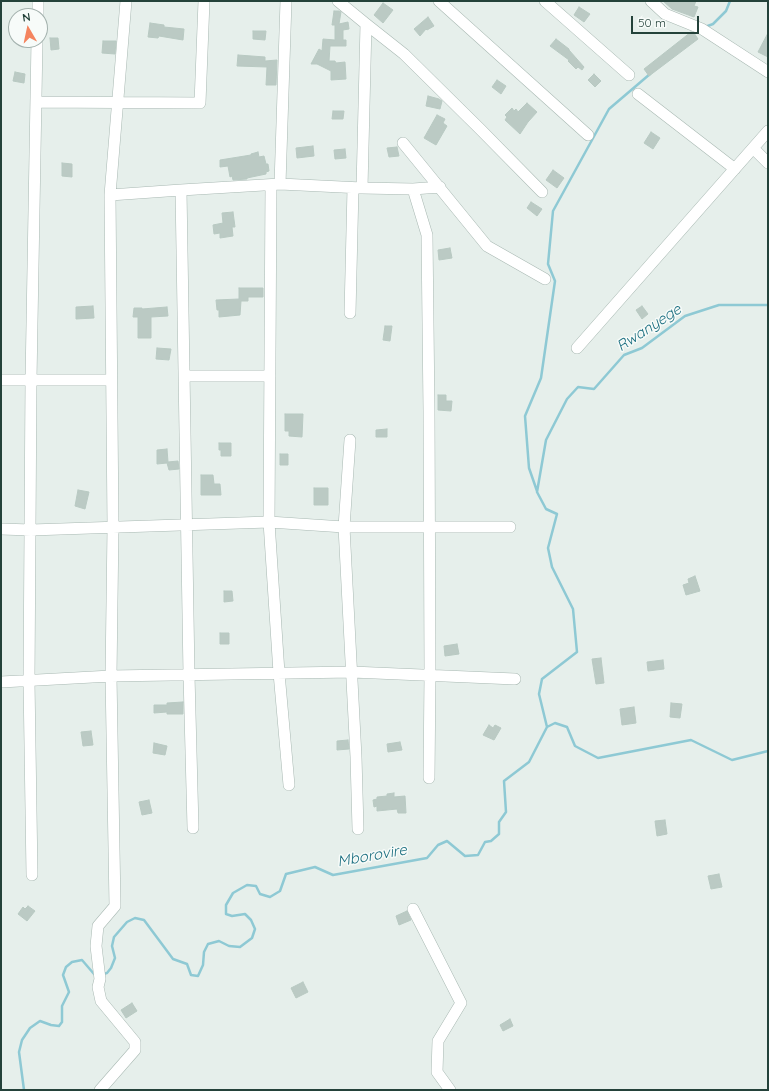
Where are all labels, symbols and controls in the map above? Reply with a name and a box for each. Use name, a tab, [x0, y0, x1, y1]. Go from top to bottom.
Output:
north arrow	[8, 8, 48, 48]
scale bar	[633, 8, 701, 34]
text: N	[21, 10, 31, 25]
text: 50 m	[638, 15, 666, 30]
water label: Rwanyege	[613, 300, 685, 356]
water label: Mborovire	[336, 841, 408, 871]

